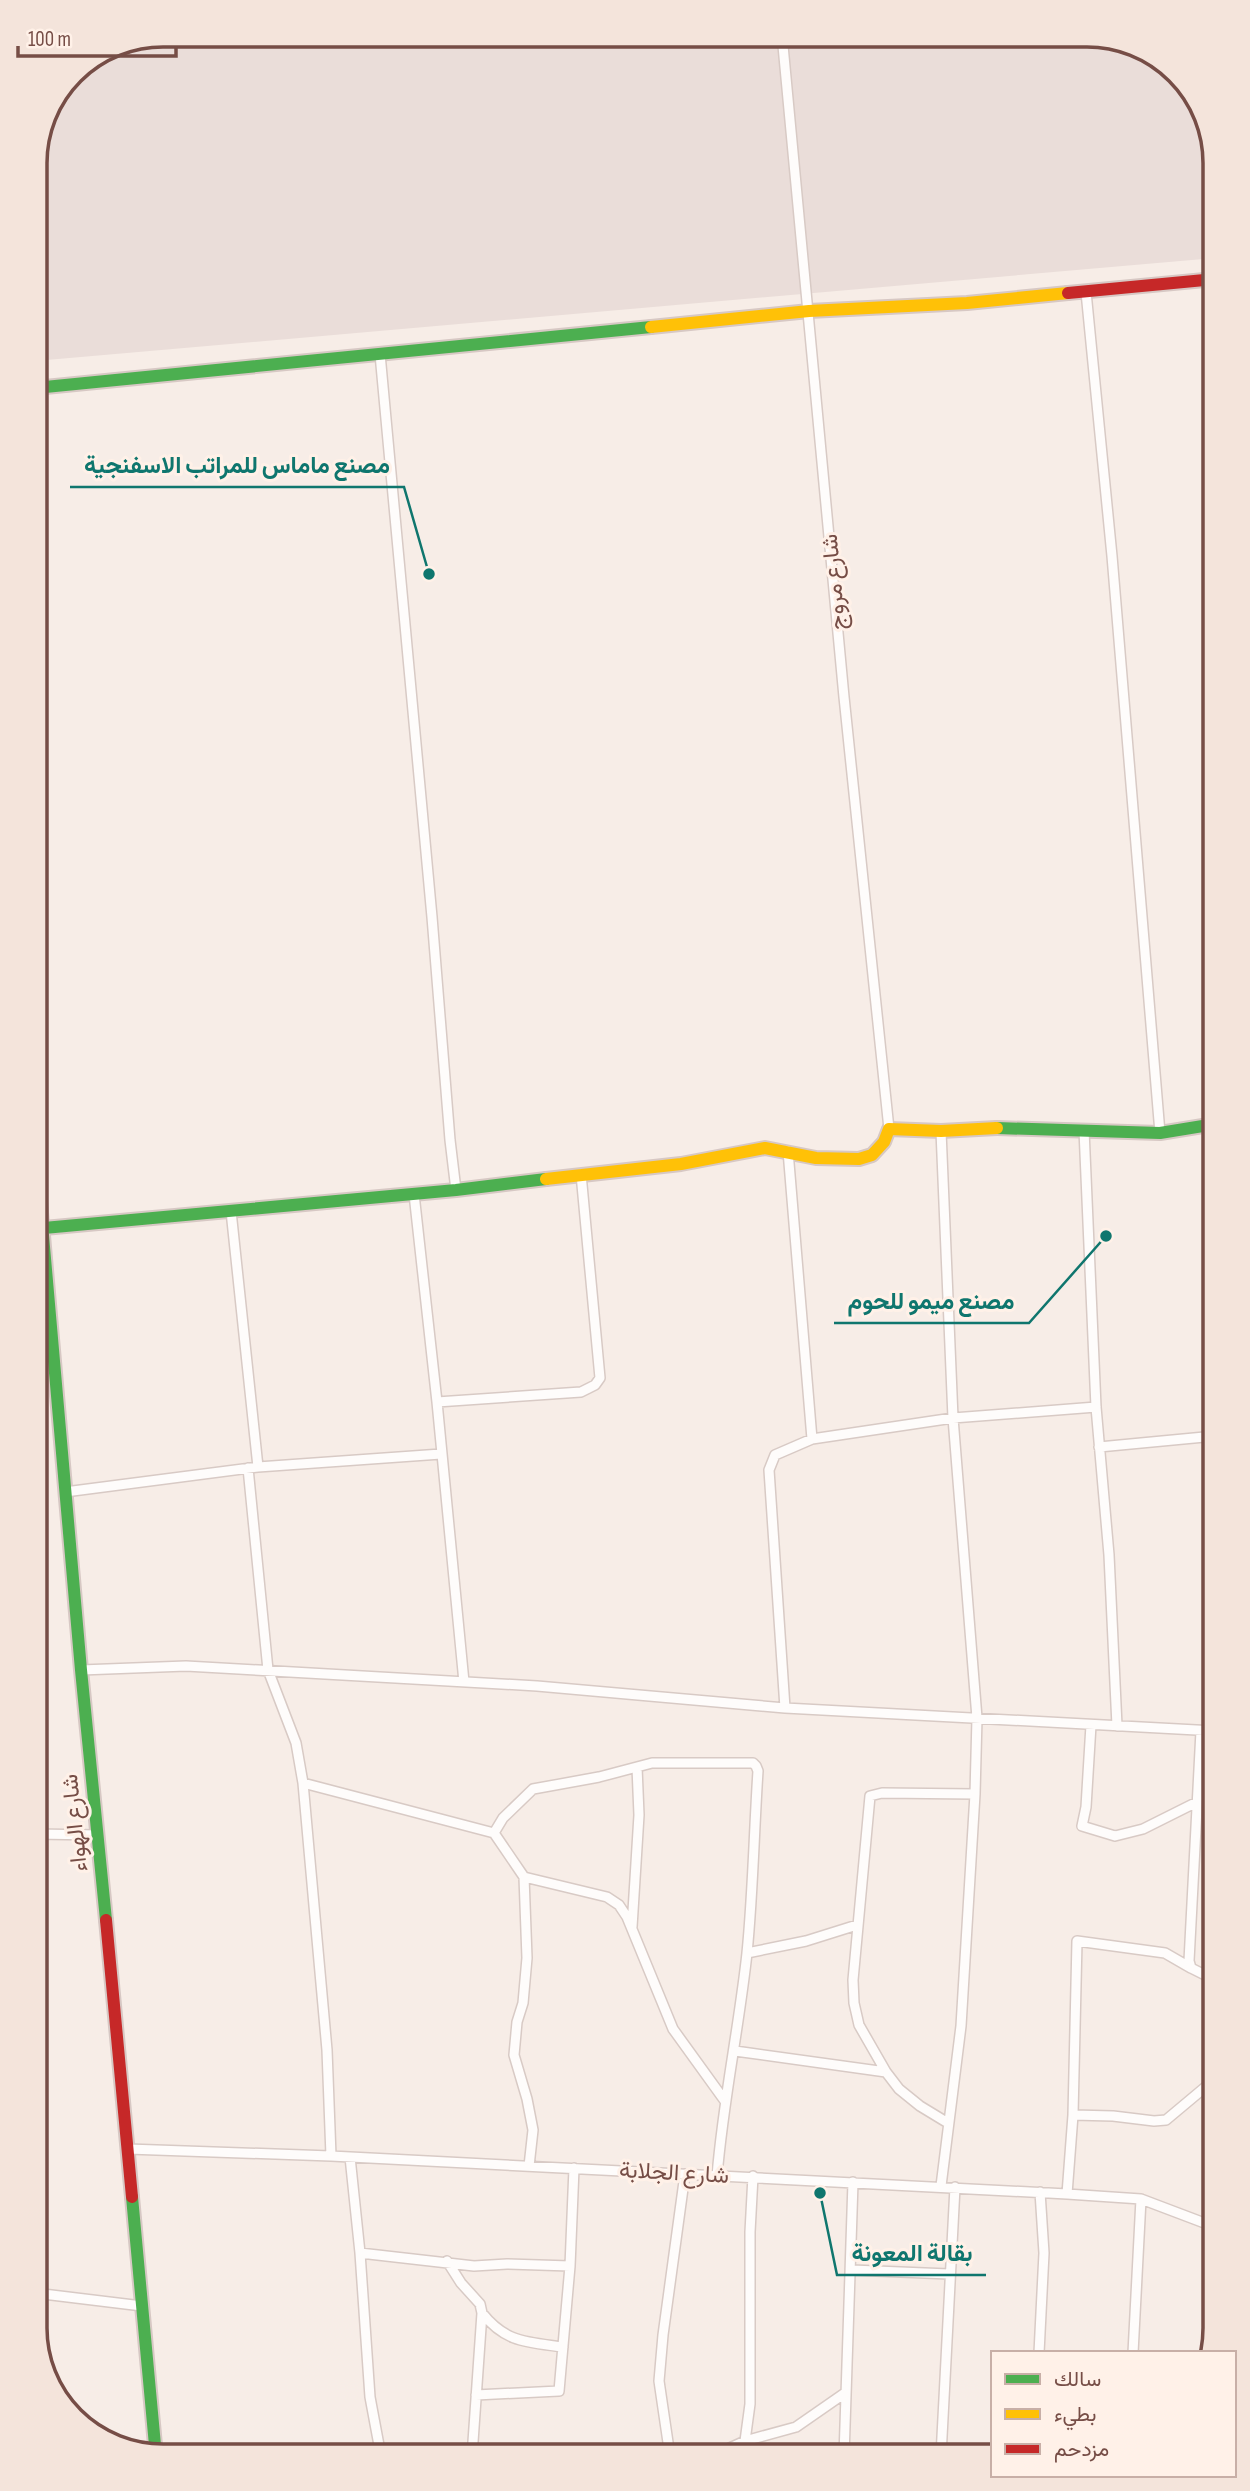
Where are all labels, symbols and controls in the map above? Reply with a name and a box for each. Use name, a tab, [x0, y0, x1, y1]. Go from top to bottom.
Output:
scale bar	[18, 14, 175, 58]
text: 100 m	[28, 27, 71, 52]
callout: مصنع ماماس للمراتب الاسفنجية	[70, 442, 404, 487]
text: مصنع ماماس للمراتب الاسفنجية	[84, 451, 390, 482]
street label: شارع مروج	[816, 533, 853, 631]
callout: مصنع ميمو للحوم	[834, 1278, 1029, 1323]
text: مصنع ميمو للحوم	[847, 1287, 1015, 1318]
street label: شارع الهواء	[56, 1773, 95, 1873]
street label: شارع الجلابة	[618, 2156, 730, 2191]
callout: بقالة المعونة	[837, 2230, 986, 2275]
text: بقالة المعونة	[851, 2239, 973, 2268]
legend	[991, 2351, 1236, 2477]
text: سالك	[1054, 2367, 1101, 2392]
text: بطيء	[1054, 2402, 1097, 2431]
text: مزدحم	[1054, 2437, 1109, 2463]

